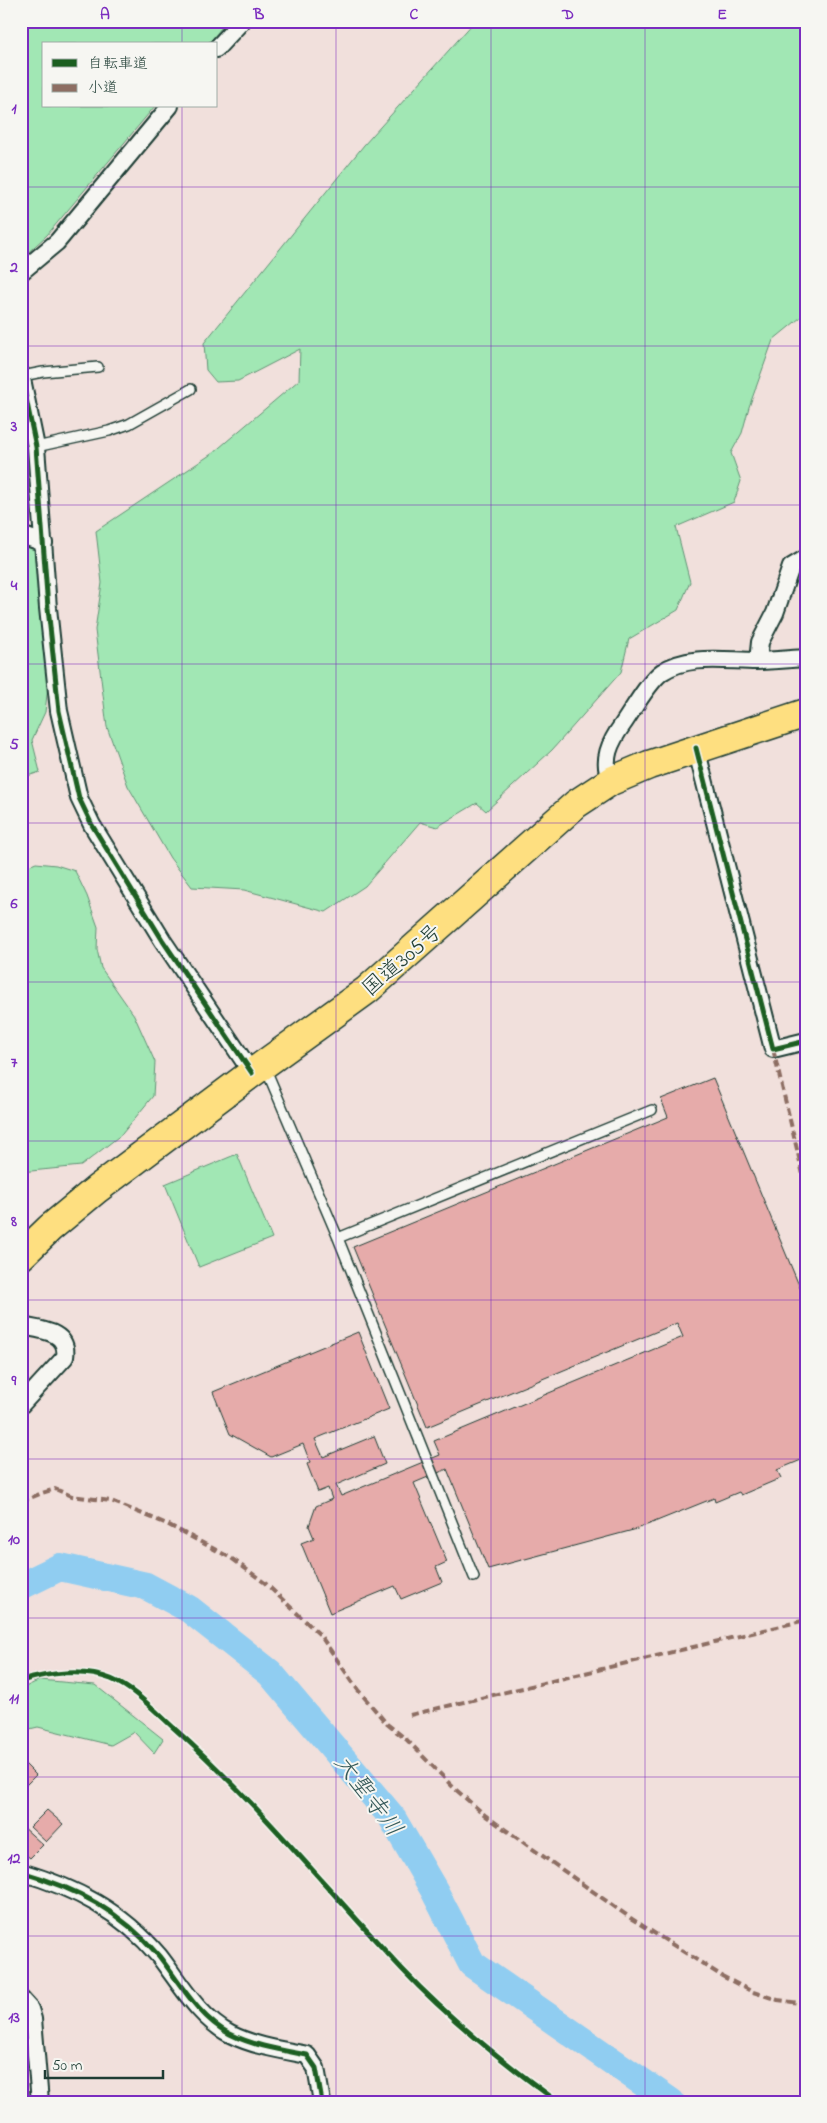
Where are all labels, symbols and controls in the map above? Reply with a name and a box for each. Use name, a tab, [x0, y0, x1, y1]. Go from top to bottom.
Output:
text: A	[100, 3, 110, 27]
text: B	[253, 3, 265, 27]
text: C	[410, 3, 419, 27]
text: D	[561, 3, 574, 27]
text: E	[717, 3, 727, 27]
legend	[42, 42, 218, 108]
text: 自転車道	[88, 53, 148, 75]
text: 小道	[88, 77, 118, 99]
text: 1	[11, 97, 17, 121]
text: 2	[9, 256, 18, 280]
text: 3	[10, 415, 18, 439]
text: 4	[10, 574, 18, 598]
text: 5	[9, 733, 19, 757]
text: 6	[9, 892, 18, 916]
street label: 国道305号	[356, 917, 450, 1005]
text: 7	[11, 1051, 18, 1075]
text: 8	[10, 1210, 17, 1234]
text: 9	[11, 1369, 17, 1393]
text: 10	[8, 1528, 20, 1552]
text: 11	[9, 1687, 20, 1711]
water label: 大聖寺川	[324, 1748, 410, 1845]
text: 12	[7, 1847, 21, 1871]
text: 13	[8, 2006, 20, 2030]
scale bar	[45, 2048, 162, 2080]
text: 50 m	[52, 2055, 83, 2077]

